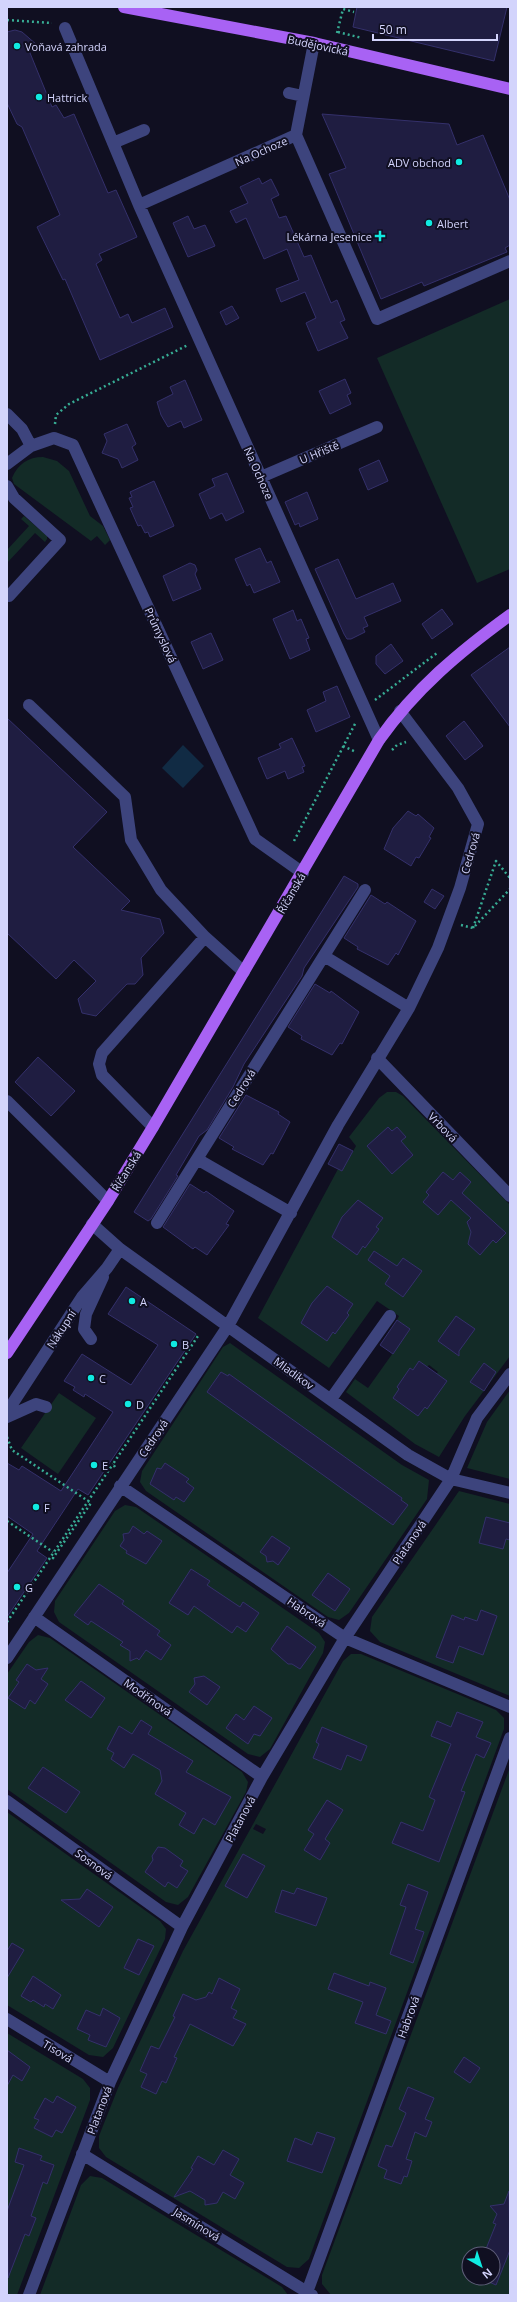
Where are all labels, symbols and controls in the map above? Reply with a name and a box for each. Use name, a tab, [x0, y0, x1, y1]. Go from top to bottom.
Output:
scale bar	[373, 16, 497, 42]
text: 50 m	[379, 21, 407, 38]
street label: Budějovická	[286, 31, 350, 59]
place label: Voňavá zahrada	[25, 39, 107, 54]
marker: Voňavá zahrada	[12, 41, 22, 51]
place label: Hattrick	[47, 90, 88, 105]
marker: Hattrick	[34, 92, 44, 102]
street label: Na Ochoze	[232, 133, 290, 169]
place label: ADV obchod	[388, 155, 451, 170]
marker: ADV obchod	[454, 157, 464, 167]
place label: Albert	[437, 216, 468, 231]
marker: Albert	[424, 218, 434, 228]
place label: Lékárna Jesenice	[286, 229, 372, 244]
marker: Lékárna Jesenice	[375, 231, 385, 241]
street label: U Hřiště	[297, 437, 341, 467]
street label: Na Ochoze	[241, 444, 277, 502]
street label: Průmyslová	[142, 605, 180, 665]
street label: Cedrová	[457, 830, 483, 876]
street label: Říčanská	[273, 870, 309, 916]
street label: Cedrová	[223, 1066, 259, 1110]
street label: Vrbová	[425, 1109, 461, 1145]
street label: Říčanská	[108, 1148, 144, 1194]
place label: A	[140, 1294, 147, 1309]
marker: A	[127, 1296, 137, 1306]
street label: Nákupní	[43, 1307, 79, 1351]
place label: B	[182, 1337, 189, 1352]
marker: B	[169, 1339, 179, 1349]
street label: Mladíkov	[271, 1353, 317, 1393]
place label: C	[99, 1371, 106, 1386]
marker: C	[86, 1373, 96, 1383]
place label: D	[136, 1397, 144, 1412]
marker: D	[123, 1399, 133, 1409]
street label: Cedrová	[135, 1416, 171, 1460]
place label: E	[102, 1458, 108, 1473]
marker: E	[89, 1460, 99, 1470]
place label: F	[44, 1500, 50, 1515]
marker: F	[31, 1502, 41, 1512]
street label: Platanová	[389, 1517, 429, 1567]
place label: G	[25, 1580, 33, 1595]
marker: G	[12, 1582, 22, 1592]
street label: Habrová	[285, 1594, 329, 1630]
street label: Modřínová	[121, 1675, 175, 1719]
street label: Platanová	[222, 1793, 258, 1845]
street label: Sosnová	[72, 1845, 116, 1883]
street label: Habrová	[393, 1994, 423, 2040]
street label: Tisová	[40, 2036, 76, 2066]
street label: Platanová	[83, 2084, 115, 2136]
street label: Jasmínová	[170, 2203, 223, 2244]
north arrow	[461, 2246, 501, 2286]
text: N	[479, 2266, 496, 2283]

